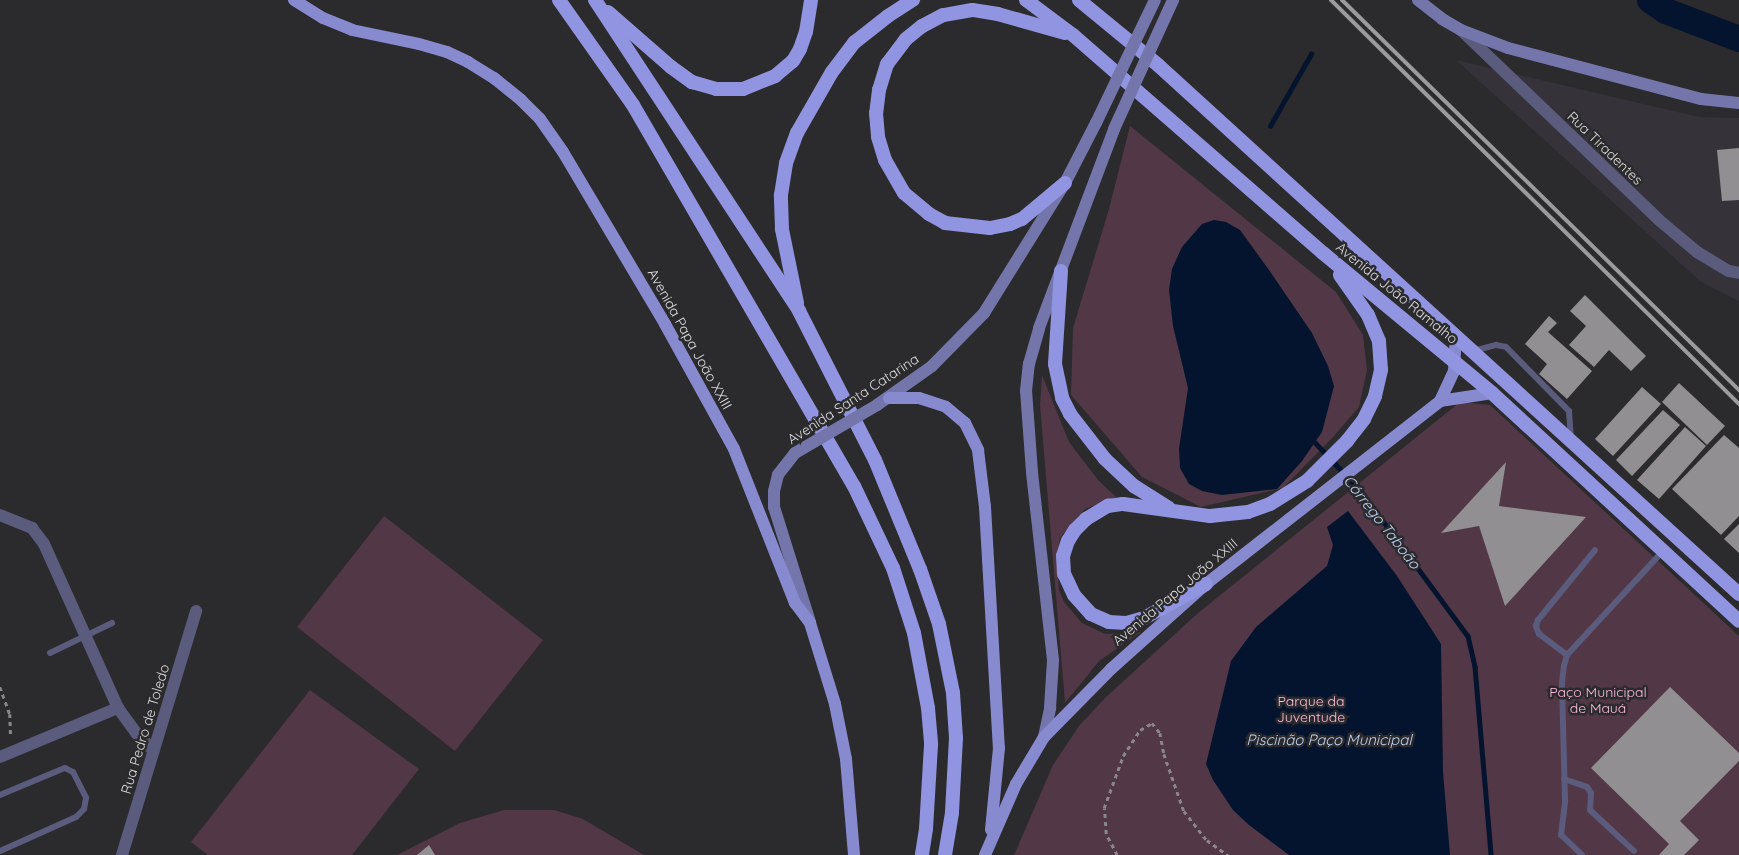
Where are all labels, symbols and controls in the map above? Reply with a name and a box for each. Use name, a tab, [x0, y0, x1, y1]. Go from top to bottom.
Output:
street label: Rua Tiradentes	[1564, 108, 1646, 188]
street label: Avenida João Ramalho	[1333, 239, 1461, 347]
street label: Avenida Papa João XXIII	[644, 266, 736, 412]
street label: Avenida Santa Catarina	[784, 350, 922, 448]
water label: Córrego Taboão	[1340, 472, 1424, 572]
street label: Avenida Papa João XXIII	[1109, 535, 1241, 649]
street label: Rua Pedro de Toledo	[117, 662, 173, 796]
park label: Paço Municipal de Mauá	[1549, 684, 1647, 716]
park label: Parque da Juventude	[1277, 693, 1345, 726]
water label: Piscinão Paço Municipal	[1246, 731, 1412, 749]

